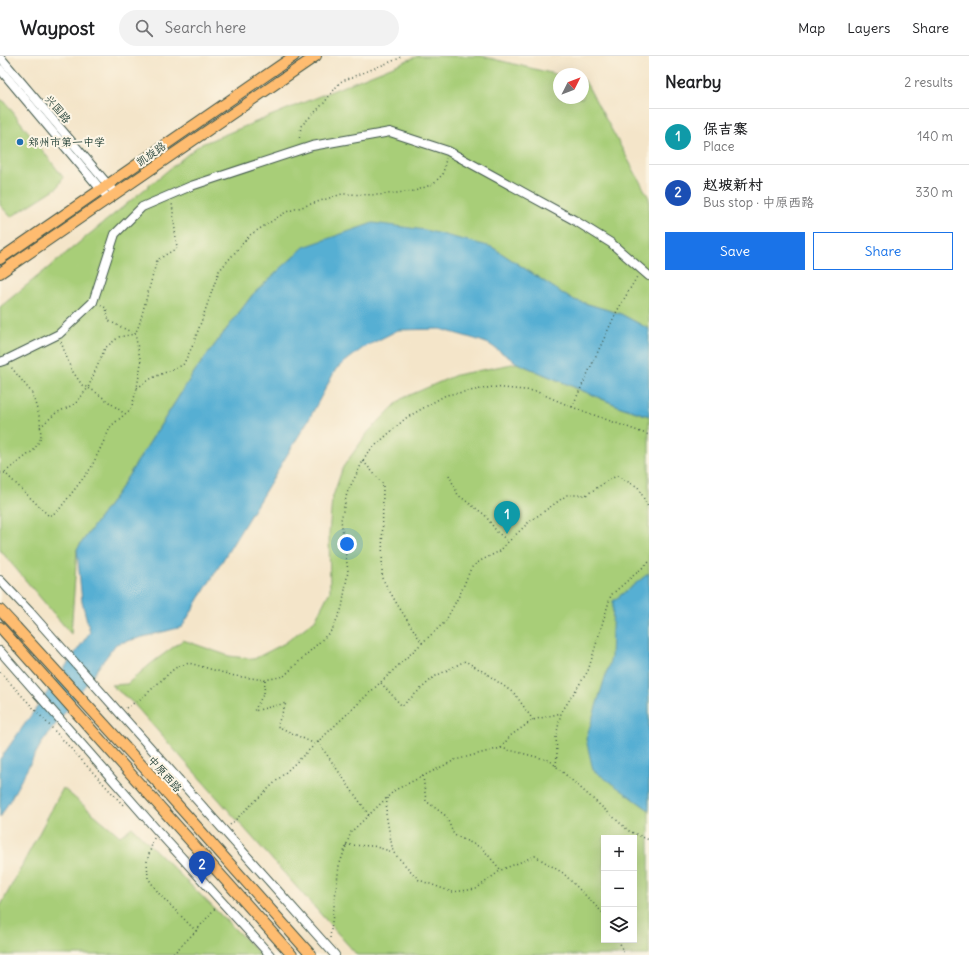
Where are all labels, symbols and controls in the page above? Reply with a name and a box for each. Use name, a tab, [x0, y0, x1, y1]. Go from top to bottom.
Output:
search box	[119, 10, 399, 46]
text: Waypost	[20, 16, 95, 40]
icon: search	[133, 17, 155, 39]
text: Search here	[165, 18, 246, 37]
text: Map	[798, 19, 825, 37]
text: Layers	[847, 19, 890, 37]
text: Share	[912, 19, 949, 37]
north arrow	[553, 68, 589, 104]
text: Nearby	[665, 71, 721, 93]
text: 2 results	[904, 74, 953, 91]
street label: 兴国路	[42, 92, 74, 126]
text: 保吉寨	[703, 119, 748, 138]
text: 1	[675, 128, 681, 145]
text: 140 m	[917, 128, 953, 145]
place label: 郑州市第一中学	[28, 135, 105, 149]
marker: 郑州市第一中学	[15, 137, 25, 147]
text: Place	[703, 138, 734, 155]
street label: 凯旋路	[133, 139, 169, 169]
text: 赵坡新村	[703, 175, 763, 194]
text: 2	[674, 184, 682, 201]
text: 330 m	[915, 184, 953, 201]
text: Bus stop · 中原西路	[703, 194, 814, 211]
button: Save	[665, 232, 805, 270]
button: Share	[813, 232, 953, 270]
pin: 1	[494, 501, 520, 534]
your location	[337, 534, 357, 554]
street label: 中原西路	[145, 753, 185, 795]
map controls	[601, 835, 637, 943]
button: +	[601, 835, 637, 871]
pin: 2	[189, 851, 215, 884]
button: −	[601, 871, 637, 907]
button: layers	[601, 907, 637, 943]

